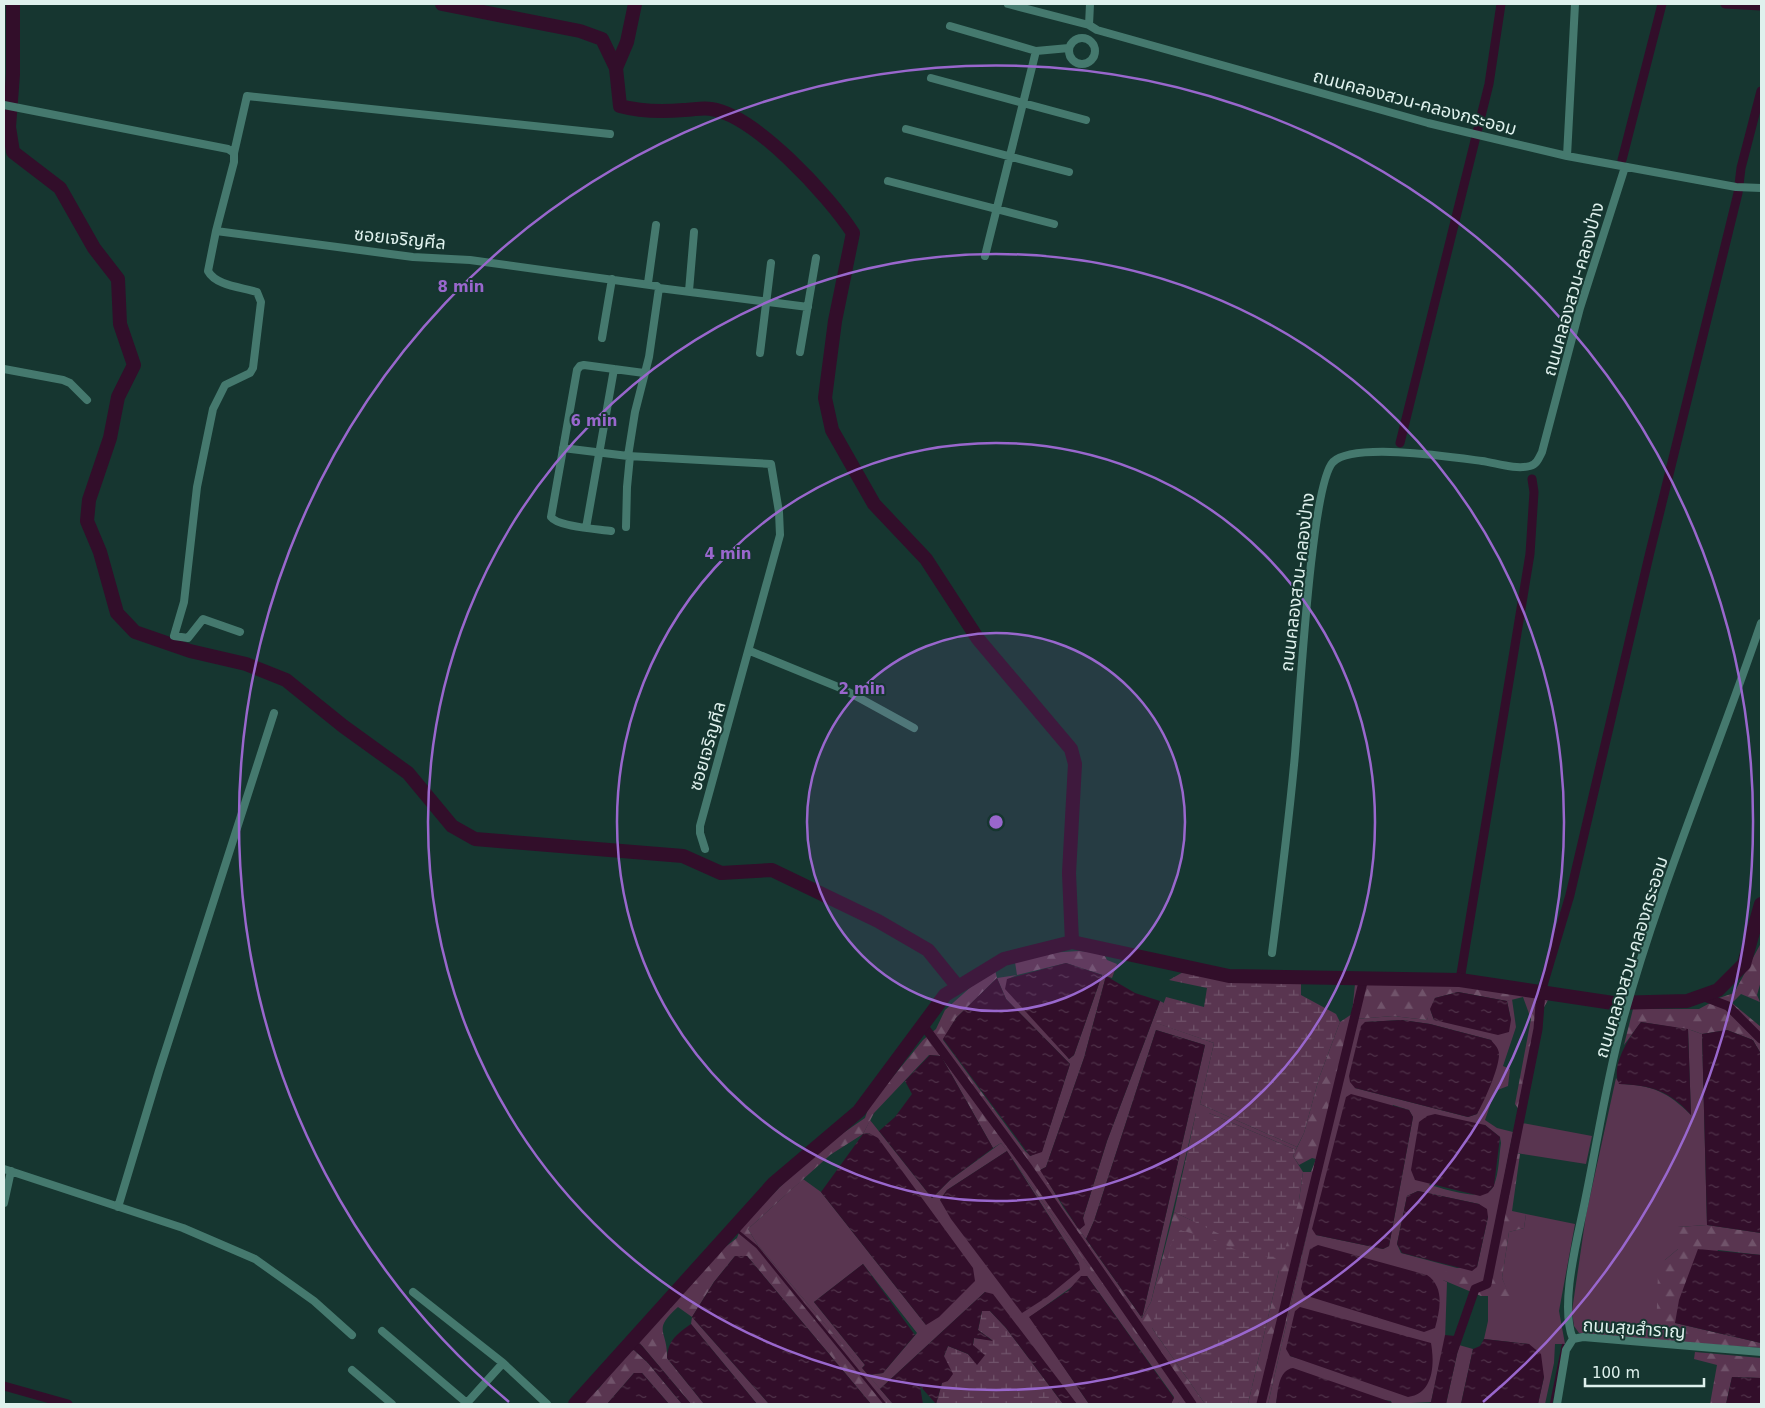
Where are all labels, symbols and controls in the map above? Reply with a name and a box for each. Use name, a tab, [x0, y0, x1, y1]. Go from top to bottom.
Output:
street label: ถนนคลองสวน-คลองกระออม	[1311, 65, 1519, 139]
street label: ถนนคลองสวน-คลองป่าง	[1538, 200, 1608, 378]
street label: ซอยเจริญศีล	[353, 223, 447, 253]
text: 8 min	[437, 278, 485, 296]
text: 6 min	[570, 412, 618, 430]
street label: ถนนคลองสวน-คลองป่าง	[1276, 491, 1318, 673]
text: 4 min	[704, 545, 752, 563]
text: 2 min	[838, 680, 886, 698]
street label: ซอยเจริญศีล	[684, 699, 730, 793]
centre of rings	[987, 813, 1005, 831]
street label: ถนนคลองสวน-คลองกระออม	[1590, 854, 1672, 1060]
street label: ถนนสุขสำราญ	[1582, 1314, 1686, 1343]
scale bar	[1585, 1356, 1704, 1388]
text: 100 m	[1592, 1364, 1640, 1382]

